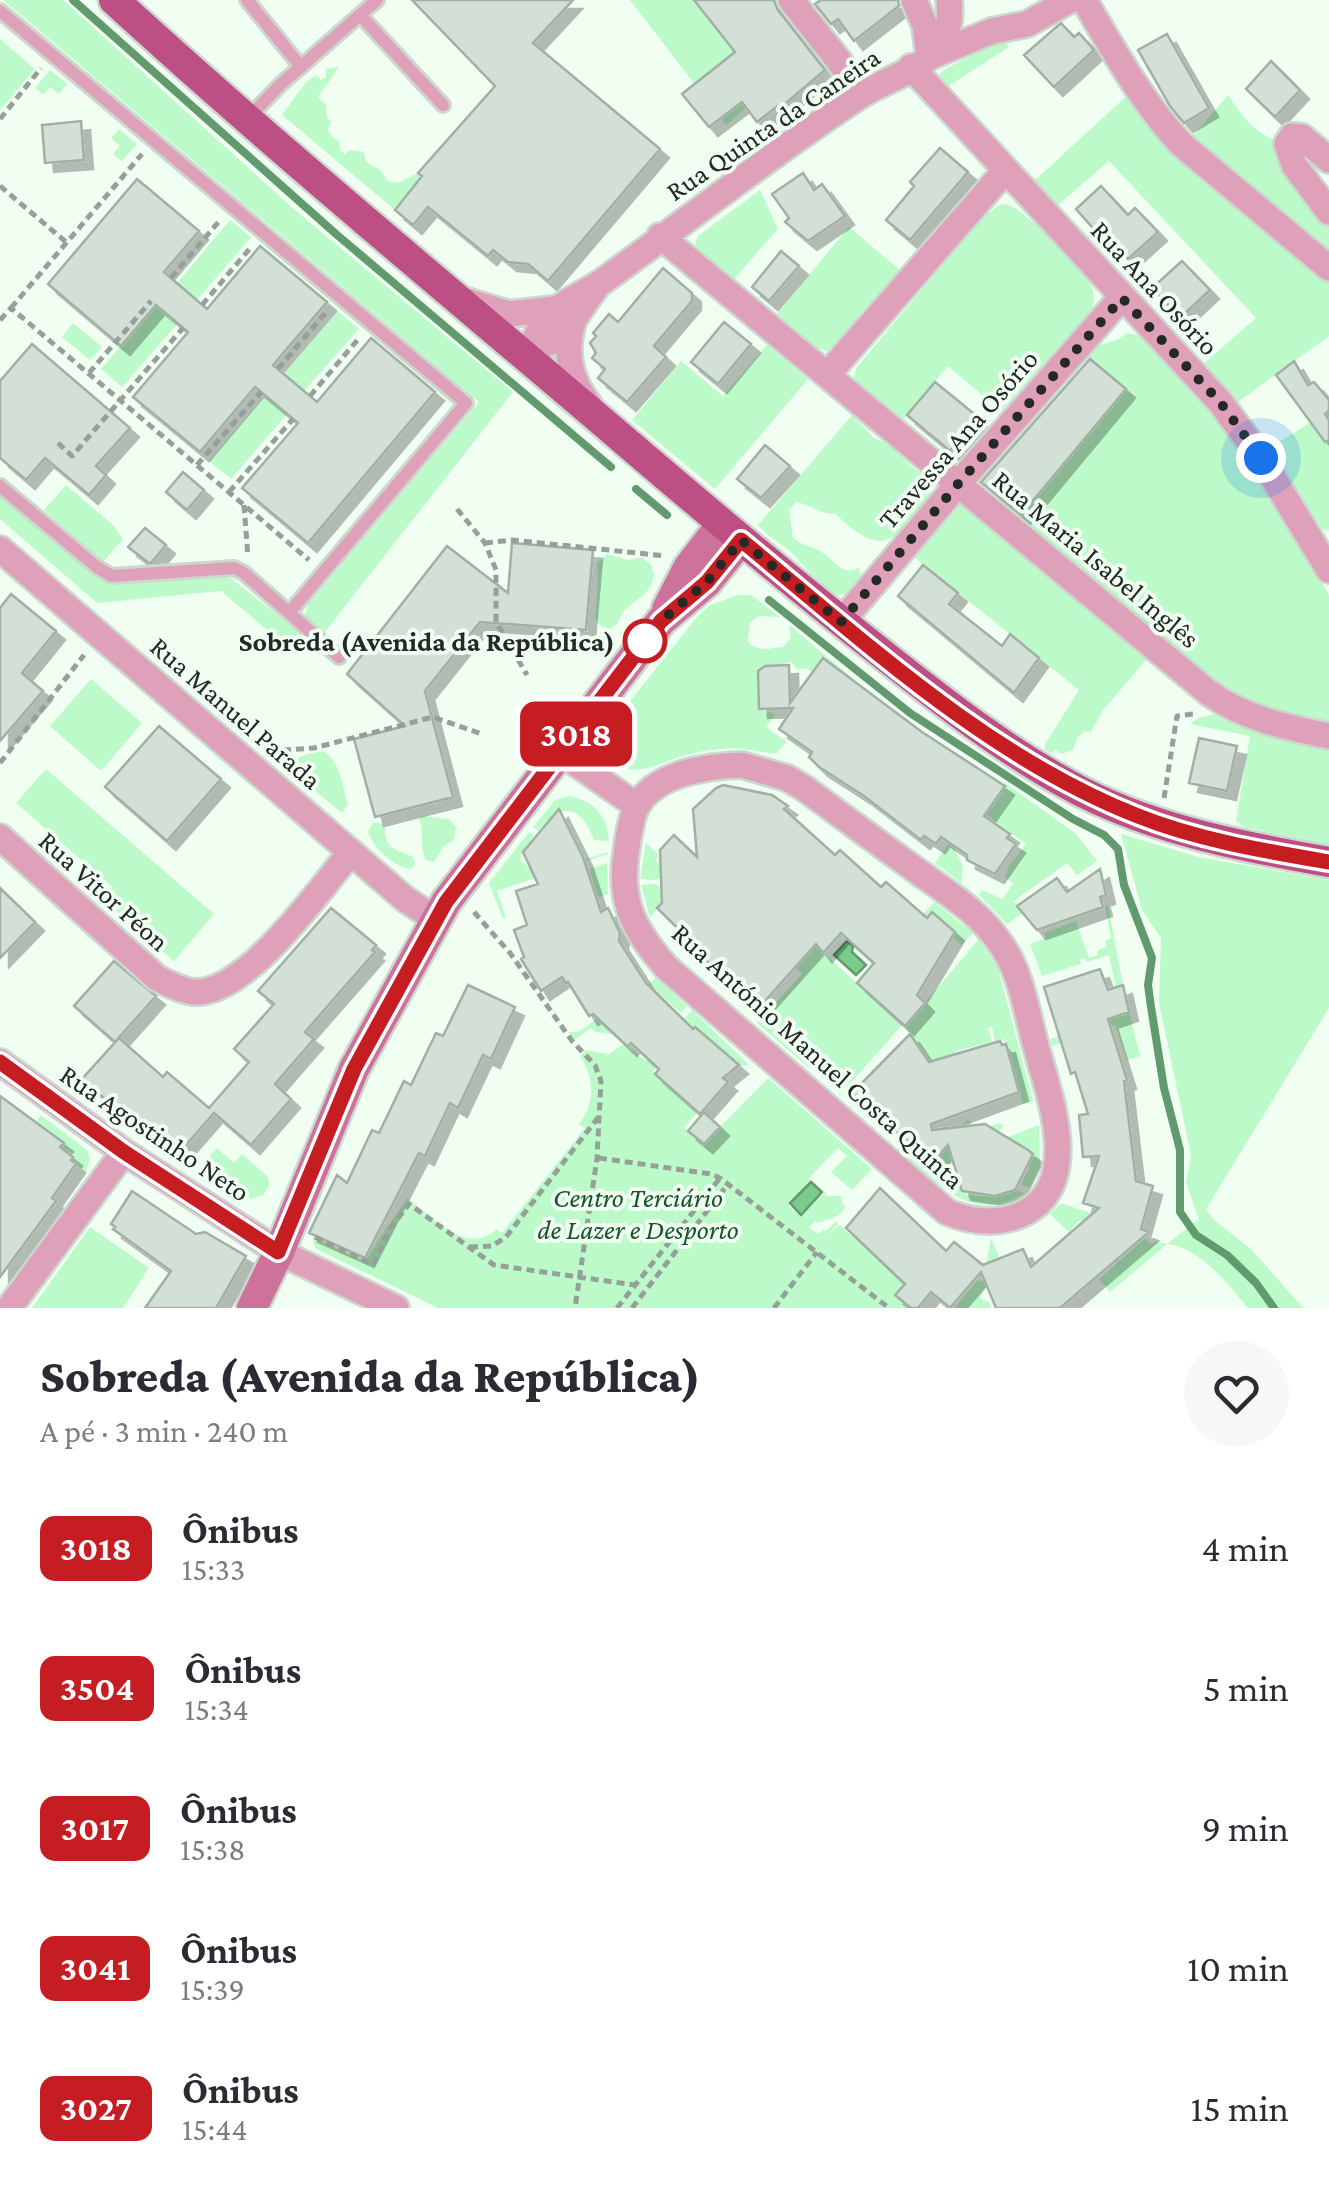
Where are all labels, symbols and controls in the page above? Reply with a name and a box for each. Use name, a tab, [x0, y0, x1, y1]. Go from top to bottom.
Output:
street label: Rua Quinta da Caneira	[660, 41, 886, 207]
street label: Rua Ana Osório	[1085, 214, 1225, 362]
street label: Travessa Ana Osório	[872, 343, 1044, 535]
your location	[1236, 433, 1286, 483]
street label: Rua Maria Isabel Inglês	[987, 464, 1205, 654]
marker: Sobreda (Avenida da República)	[624, 620, 666, 662]
place label: Sobreda (Avenida da República)	[239, 626, 615, 658]
street label: Rua Manuel Parada	[144, 630, 328, 796]
line badge: 3018	[506, 702, 646, 766]
text: 3018	[540, 715, 612, 754]
street label: Rua Vitor Péon	[33, 825, 175, 957]
street label: Rua António Manuel Costa Quinta	[666, 917, 970, 1195]
street label: Rua Agostinho Neto	[54, 1058, 256, 1208]
park label: Centro Terciário de Lazer e Desporto	[537, 1182, 739, 1245]
button: heart	[1184, 1341, 1289, 1446]
text: Sobreda (Avenida da República)	[40, 1349, 701, 1402]
text: A pé · 3 min · 240 m	[40, 1413, 288, 1449]
text: Ônibus	[182, 1509, 299, 1551]
text: 4 min	[1202, 1527, 1289, 1569]
text: 3018	[60, 1529, 132, 1568]
text: 15:33	[182, 1551, 245, 1587]
text: Ônibus	[184, 1649, 301, 1691]
text: 5 min	[1203, 1667, 1289, 1709]
text: 3504	[60, 1669, 134, 1708]
text: 15:34	[184, 1691, 249, 1727]
text: Ônibus	[180, 1789, 297, 1831]
text: 9 min	[1202, 1807, 1289, 1849]
text: 3017	[61, 1809, 129, 1848]
text: 15:38	[180, 1831, 245, 1867]
text: Ônibus	[180, 1929, 297, 1971]
text: 10 min	[1187, 1947, 1289, 1989]
text: 3041	[60, 1949, 130, 1988]
text: 15:39	[180, 1971, 245, 2007]
text: Ônibus	[182, 2069, 299, 2111]
text: 15 min	[1190, 2087, 1289, 2129]
text: 3027	[60, 2089, 132, 2128]
text: 15:44	[182, 2111, 248, 2147]

